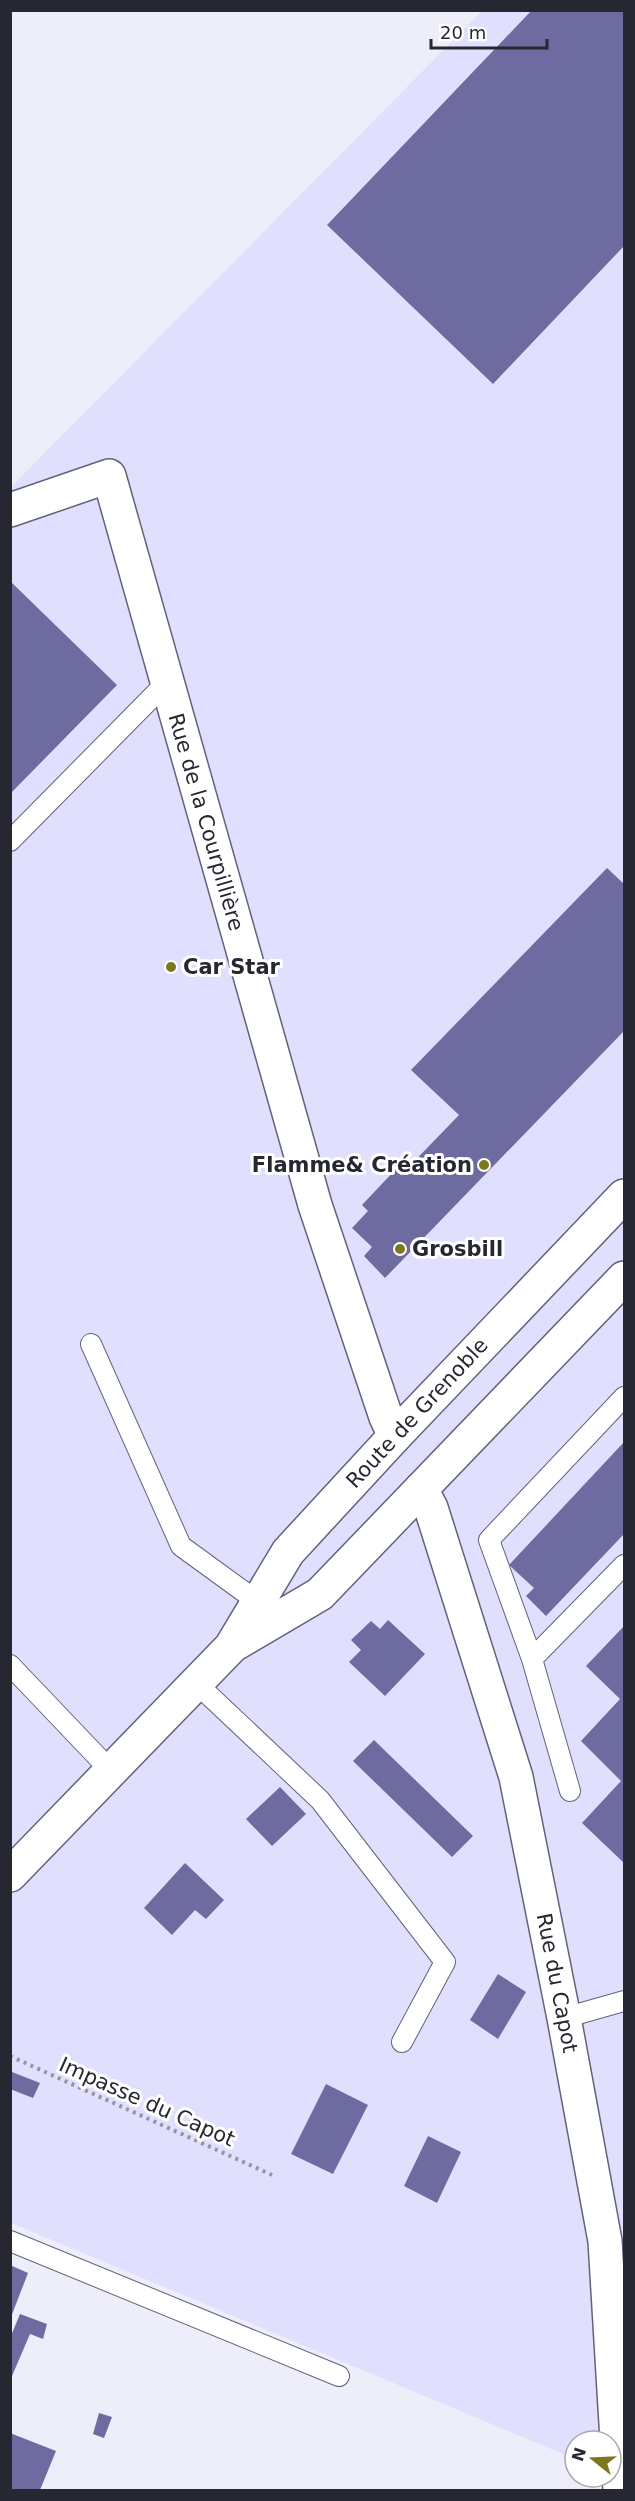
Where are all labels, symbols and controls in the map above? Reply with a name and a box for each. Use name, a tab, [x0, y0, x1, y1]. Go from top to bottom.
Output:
scale bar	[431, 12, 546, 50]
text: 20 m	[440, 22, 486, 43]
street label: Rue de la Courpillière	[163, 711, 249, 933]
place label: Car Star	[183, 955, 281, 979]
marker: Car Star	[164, 960, 178, 974]
place label: Flamme& Création	[252, 1153, 472, 1177]
marker: Flamme& Création	[477, 1158, 491, 1172]
place label: Grosbill	[412, 1237, 503, 1261]
marker: Grosbill	[393, 1242, 407, 1256]
street label: Route de Grenoble	[341, 1333, 493, 1493]
street label: Rue du Capot	[532, 1911, 582, 2055]
street label: Impasse du Capot	[56, 2052, 238, 2152]
north arrow	[563, 2429, 623, 2489]
text: N	[568, 2445, 590, 2464]

